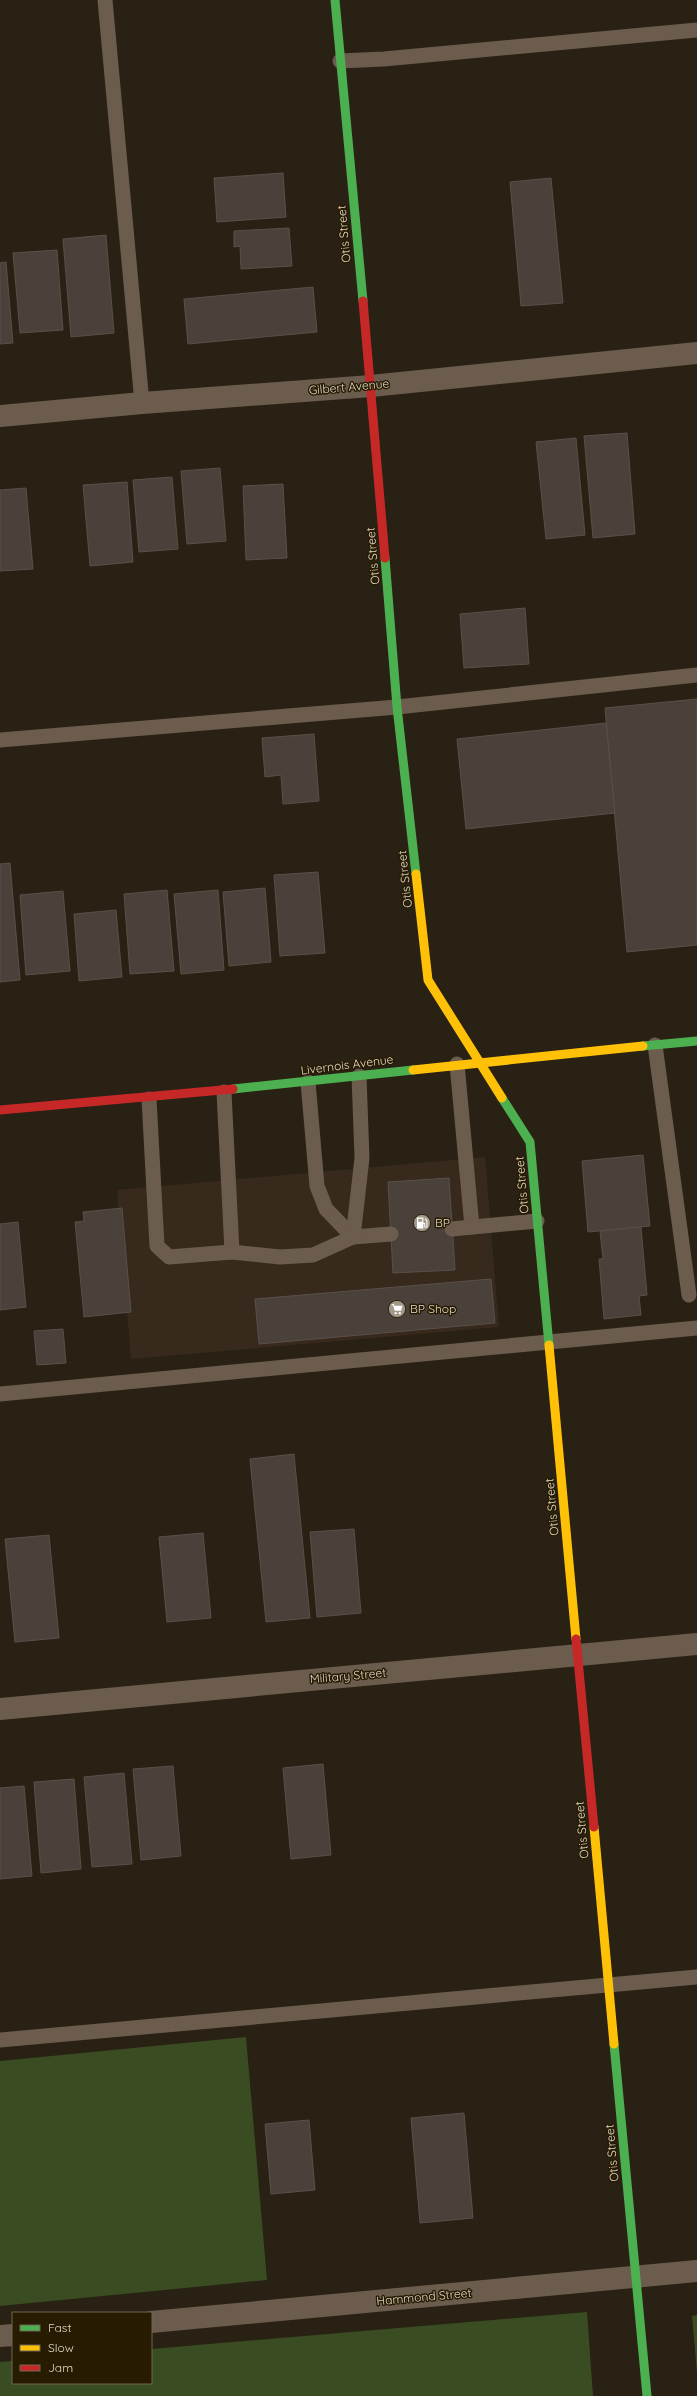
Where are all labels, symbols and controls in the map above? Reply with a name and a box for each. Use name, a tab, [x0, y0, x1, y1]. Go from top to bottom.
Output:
street label: Otis Street	[334, 205, 353, 263]
street label: Gilbert Avenue	[308, 375, 390, 397]
street label: Otis Street	[363, 527, 382, 585]
street label: Otis Street	[394, 850, 415, 908]
street label: Livernois Avenue	[300, 1051, 394, 1078]
street label: Otis Street	[512, 1156, 531, 1214]
fuel station icon: BP	[412, 1213, 432, 1233]
place label: BP	[435, 1215, 450, 1230]
supermarket icon: BP Shop	[387, 1299, 407, 1319]
place label: BP Shop	[410, 1301, 456, 1316]
street label: Otis Street	[542, 1478, 561, 1536]
street label: Military Street	[309, 1665, 387, 1686]
street label: Otis Street	[572, 1801, 591, 1859]
street label: Otis Street	[602, 2124, 621, 2182]
street label: Hammond Street	[376, 2285, 472, 2308]
legend	[12, 2312, 152, 2384]
text: Fast	[48, 2320, 72, 2335]
text: Slow	[48, 2340, 74, 2355]
text: Jam	[48, 2360, 73, 2375]

